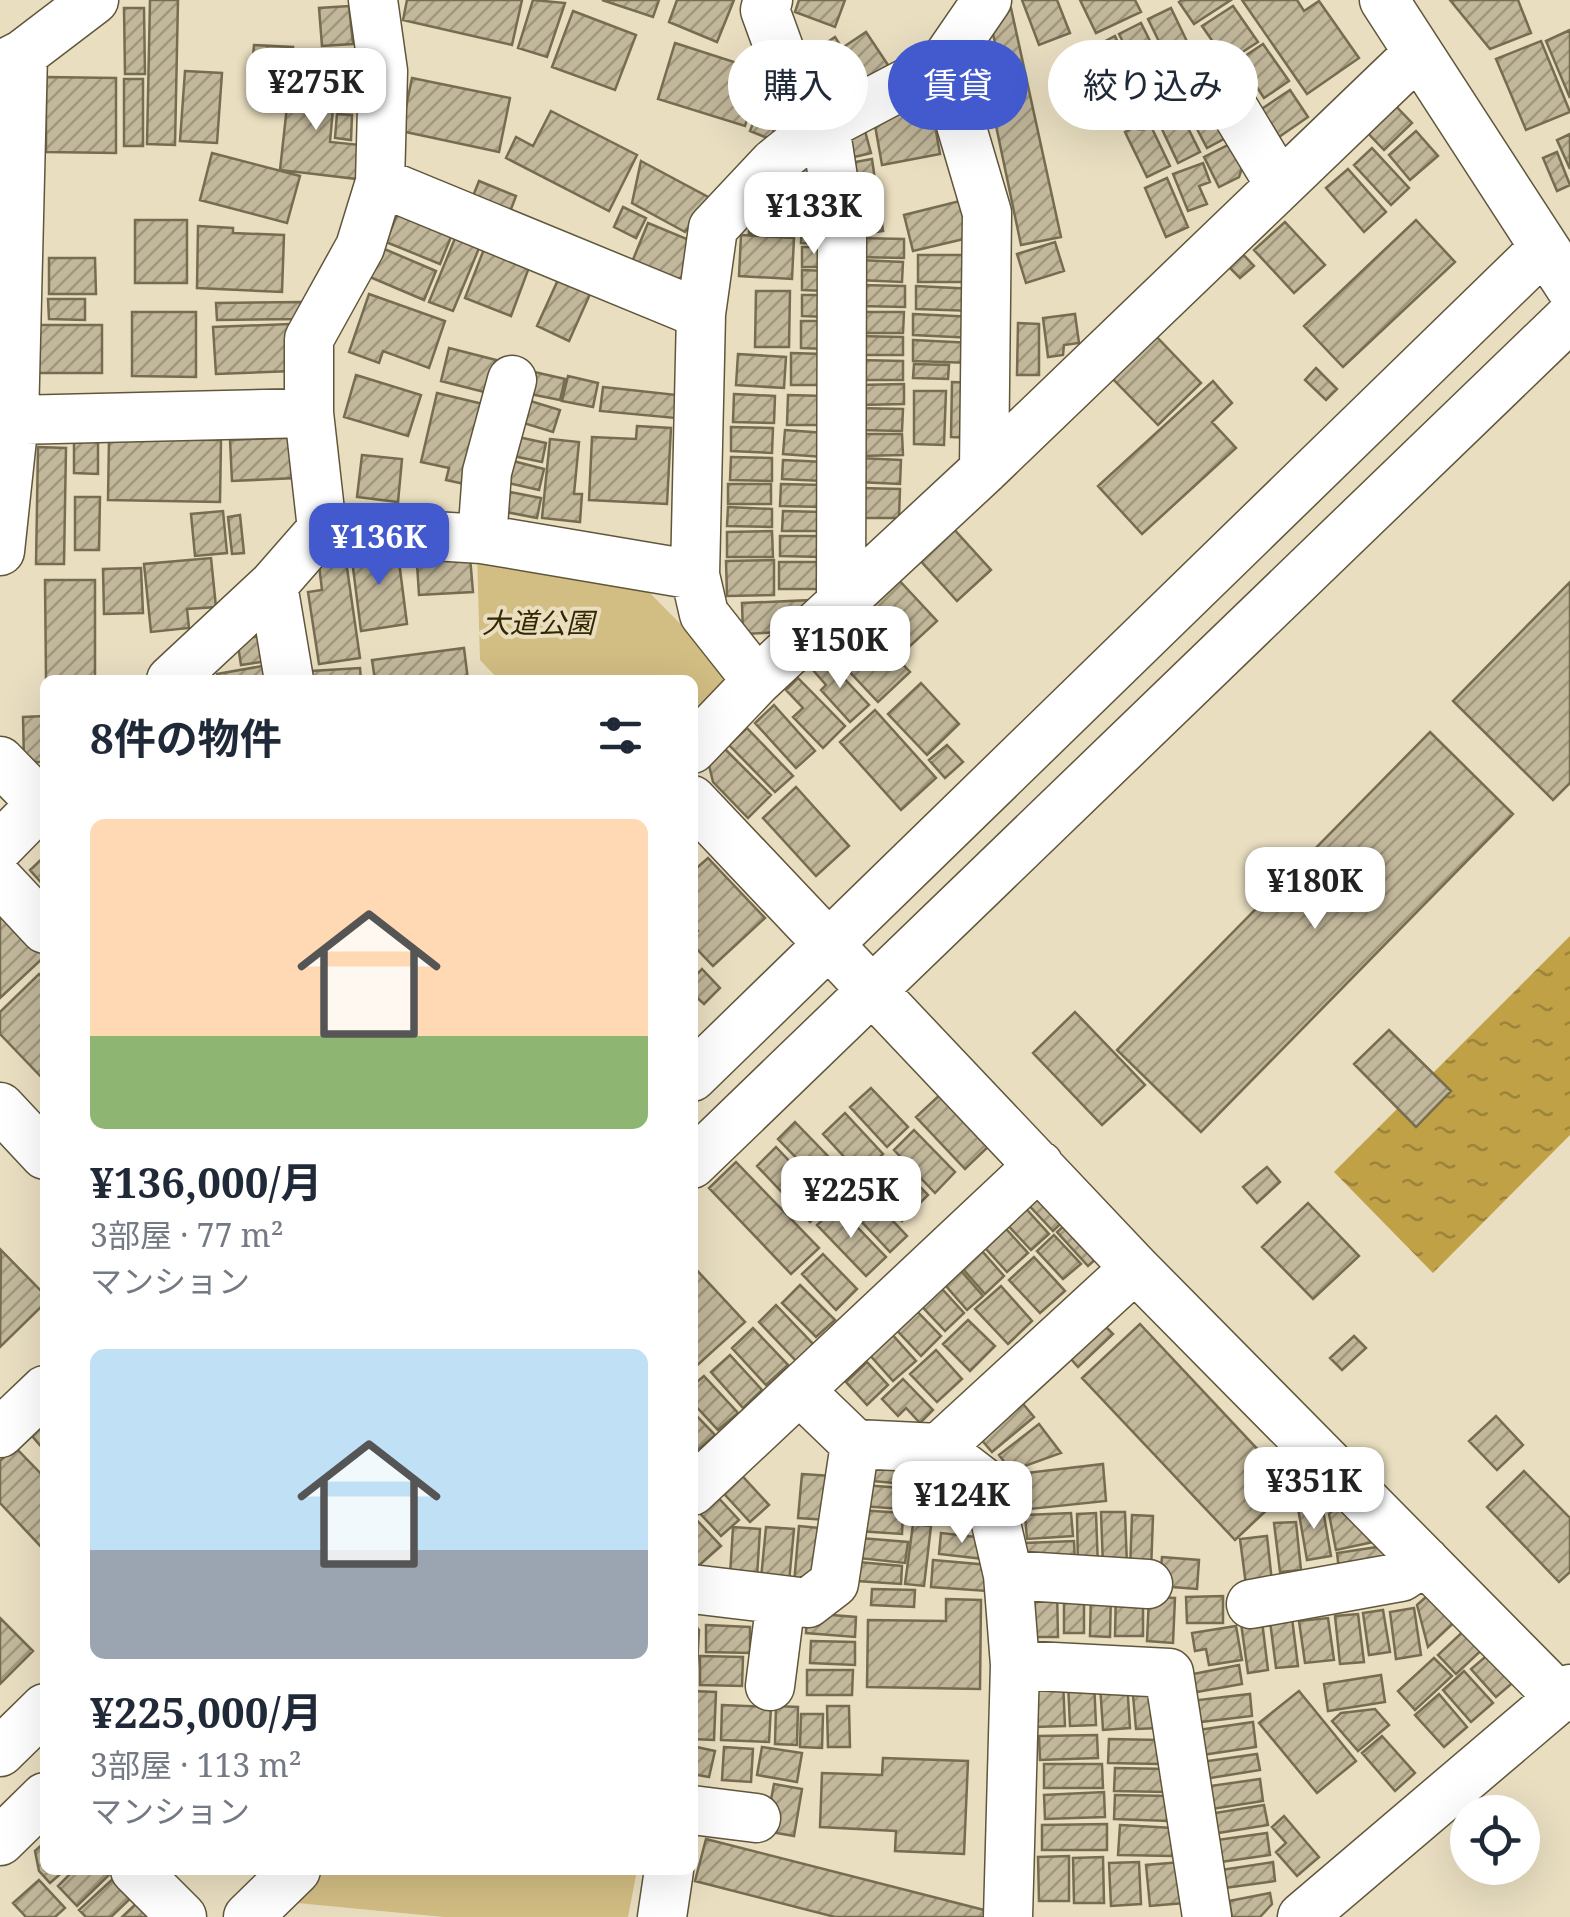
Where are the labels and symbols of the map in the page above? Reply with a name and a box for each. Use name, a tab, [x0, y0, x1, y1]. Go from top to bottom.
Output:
pin: ¥275K	[246, 48, 386, 133]
pin: ¥133K	[744, 172, 884, 257]
pin: ¥136K	[309, 503, 449, 588]
park label: 大道公園	[482, 603, 598, 641]
pin: ¥150K	[770, 606, 910, 691]
pin: ¥180K	[1245, 847, 1385, 932]
pin: ¥225K	[781, 1156, 921, 1241]
pin: ¥351K	[1244, 1447, 1384, 1532]
pin: ¥124K	[892, 1461, 1032, 1546]

